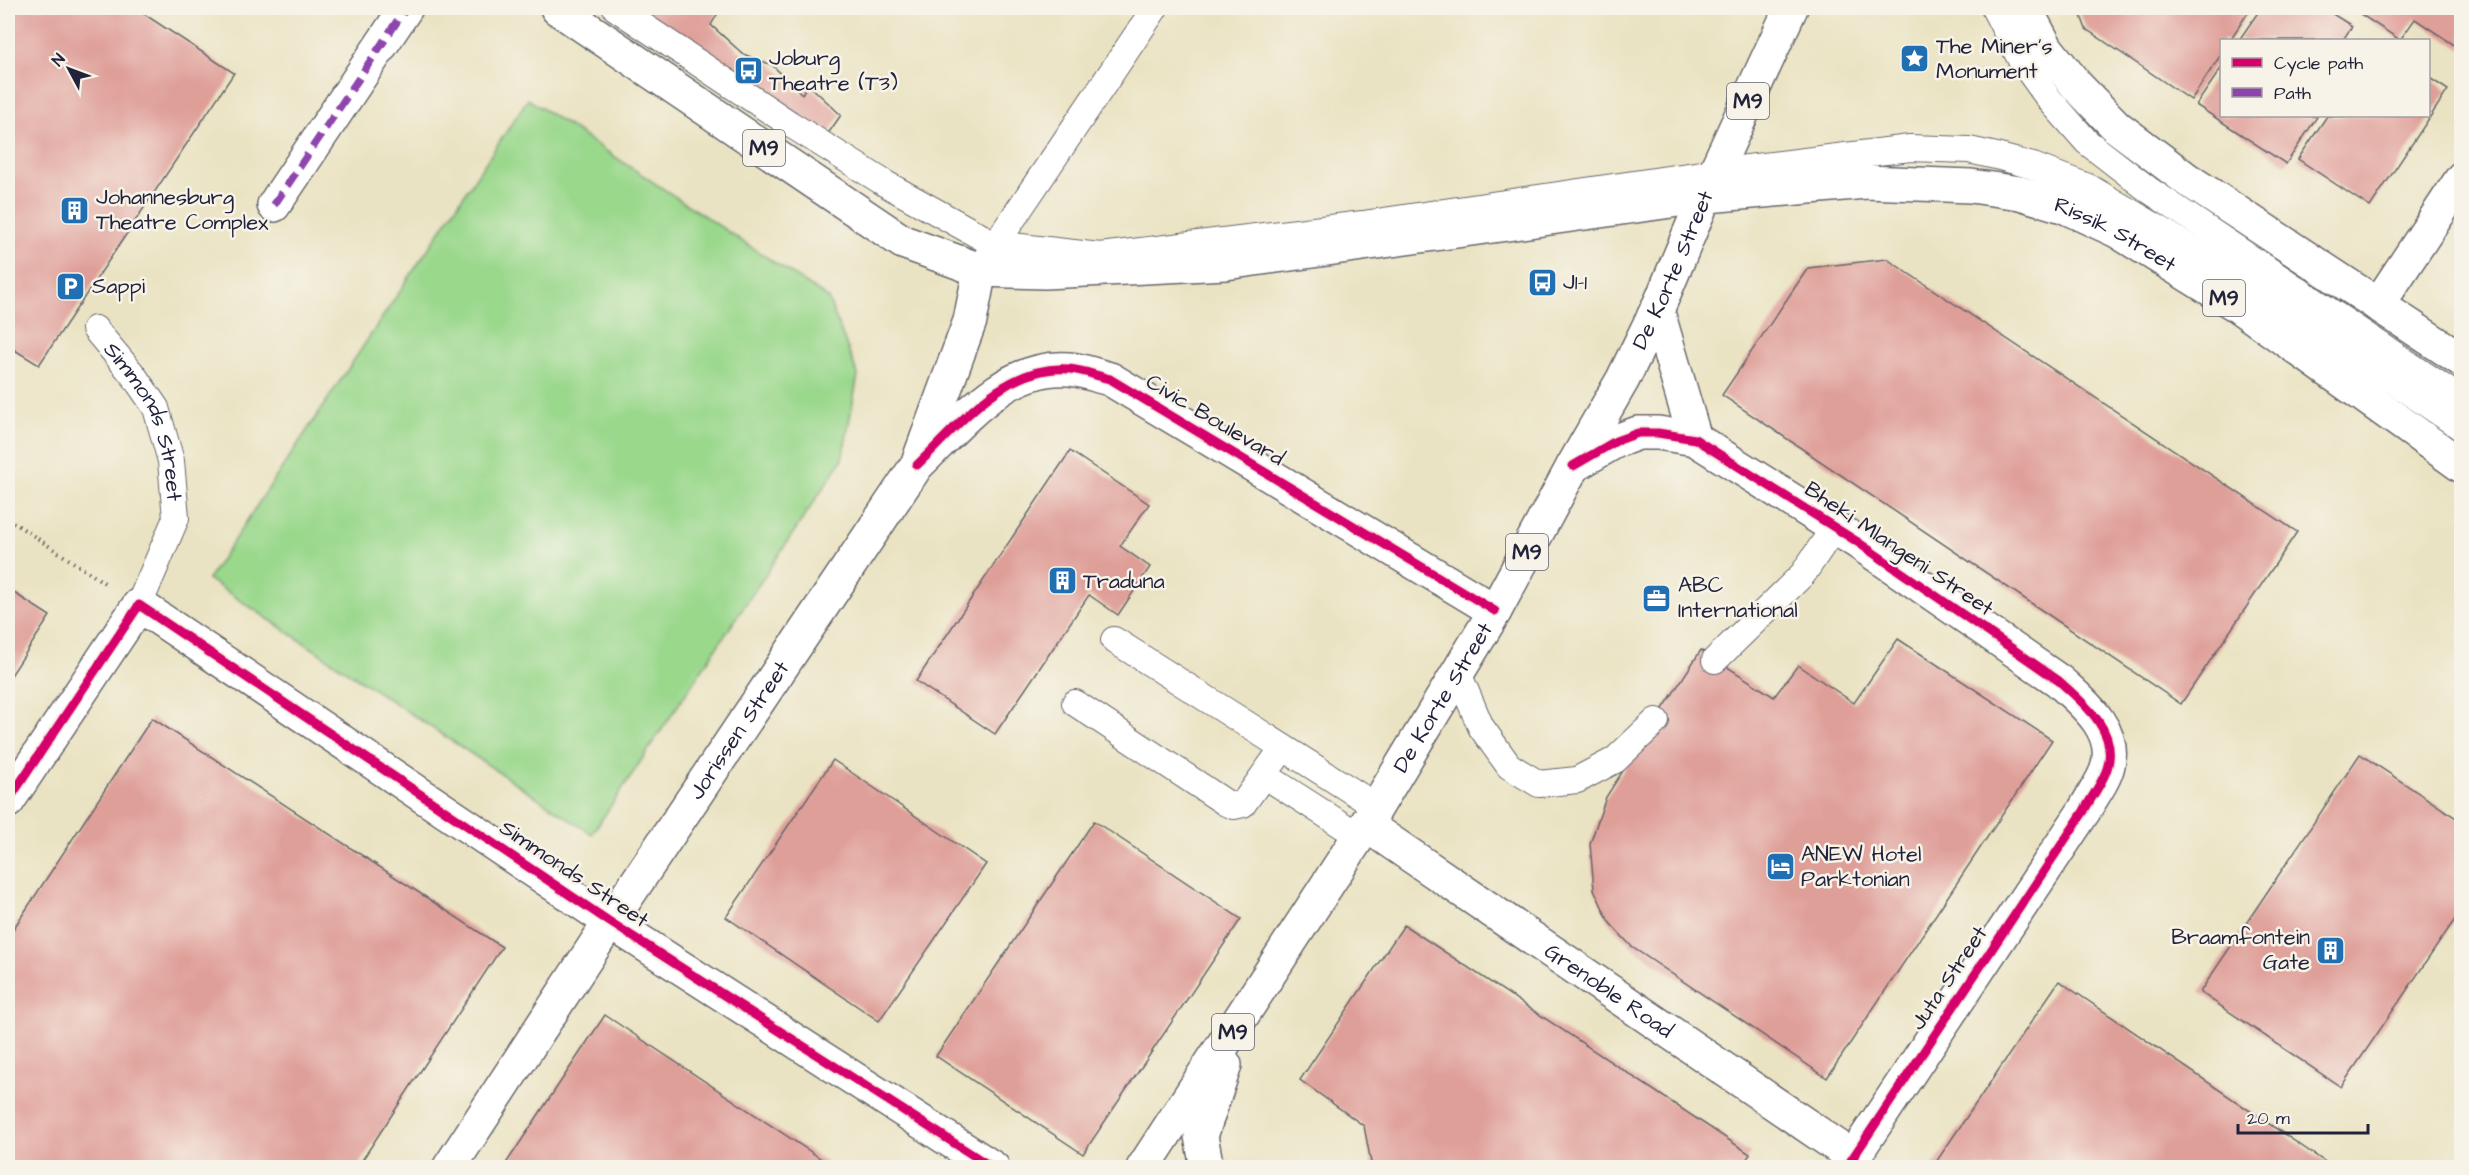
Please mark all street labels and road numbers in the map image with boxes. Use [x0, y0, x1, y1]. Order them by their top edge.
road number: M9 [1727, 83, 1769, 119]
road number: M9 [743, 130, 785, 166]
street label: De Korte Street [1624, 186, 1721, 354]
street label: Rissik Street [2051, 189, 2182, 280]
road number: M9 [2203, 280, 2245, 316]
street label: Simmonds Street [96, 335, 190, 502]
street label: Civic Boulevard [1140, 366, 1290, 474]
street label: Bheki Mlangeni Street [1798, 474, 2000, 625]
road number: M9 [1506, 534, 1548, 570]
street label: De Korte Street [1385, 616, 1500, 778]
street label: Jorissen Street [681, 655, 797, 806]
street label: Simmonds Street [493, 812, 655, 936]
street label: Juta Street [1903, 920, 1995, 1036]
street label: Grenoble Road [1538, 936, 1680, 1046]
road number: M9 [1212, 1014, 1254, 1050]

